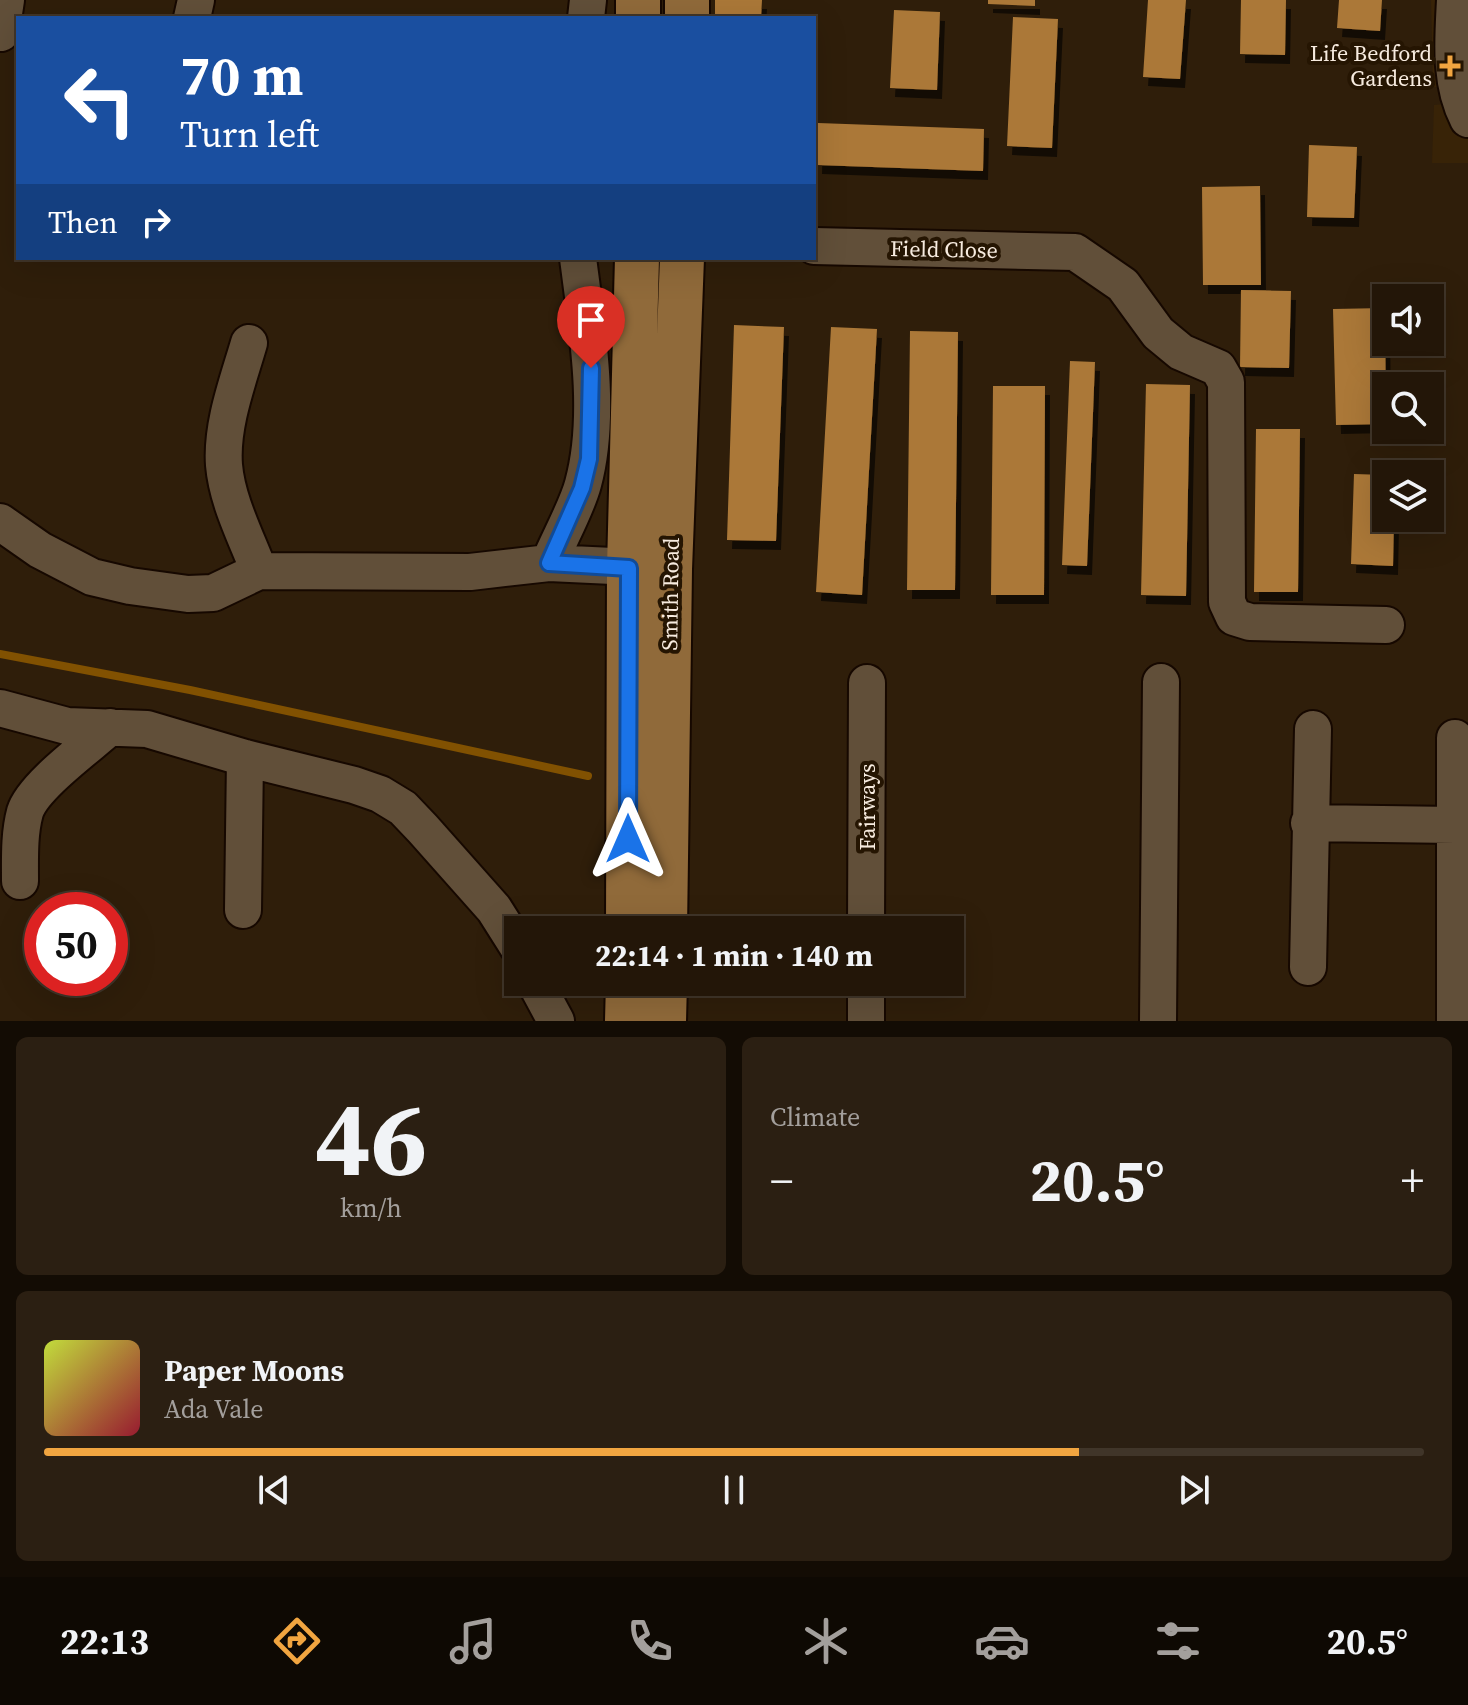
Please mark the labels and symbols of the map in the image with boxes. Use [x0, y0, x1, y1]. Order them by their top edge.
place label: Life Bedford Gardens [1310, 38, 1433, 93]
marker: Life Bedford Gardens [1439, 55, 1461, 77]
street label: Field Close [890, 233, 998, 265]
pin [557, 286, 625, 368]
street label: Smith Road [654, 537, 686, 651]
street label: Fairways [852, 763, 882, 851]
position arrow [586, 797, 670, 881]
speed limit sign: 50 [24, 892, 128, 996]

